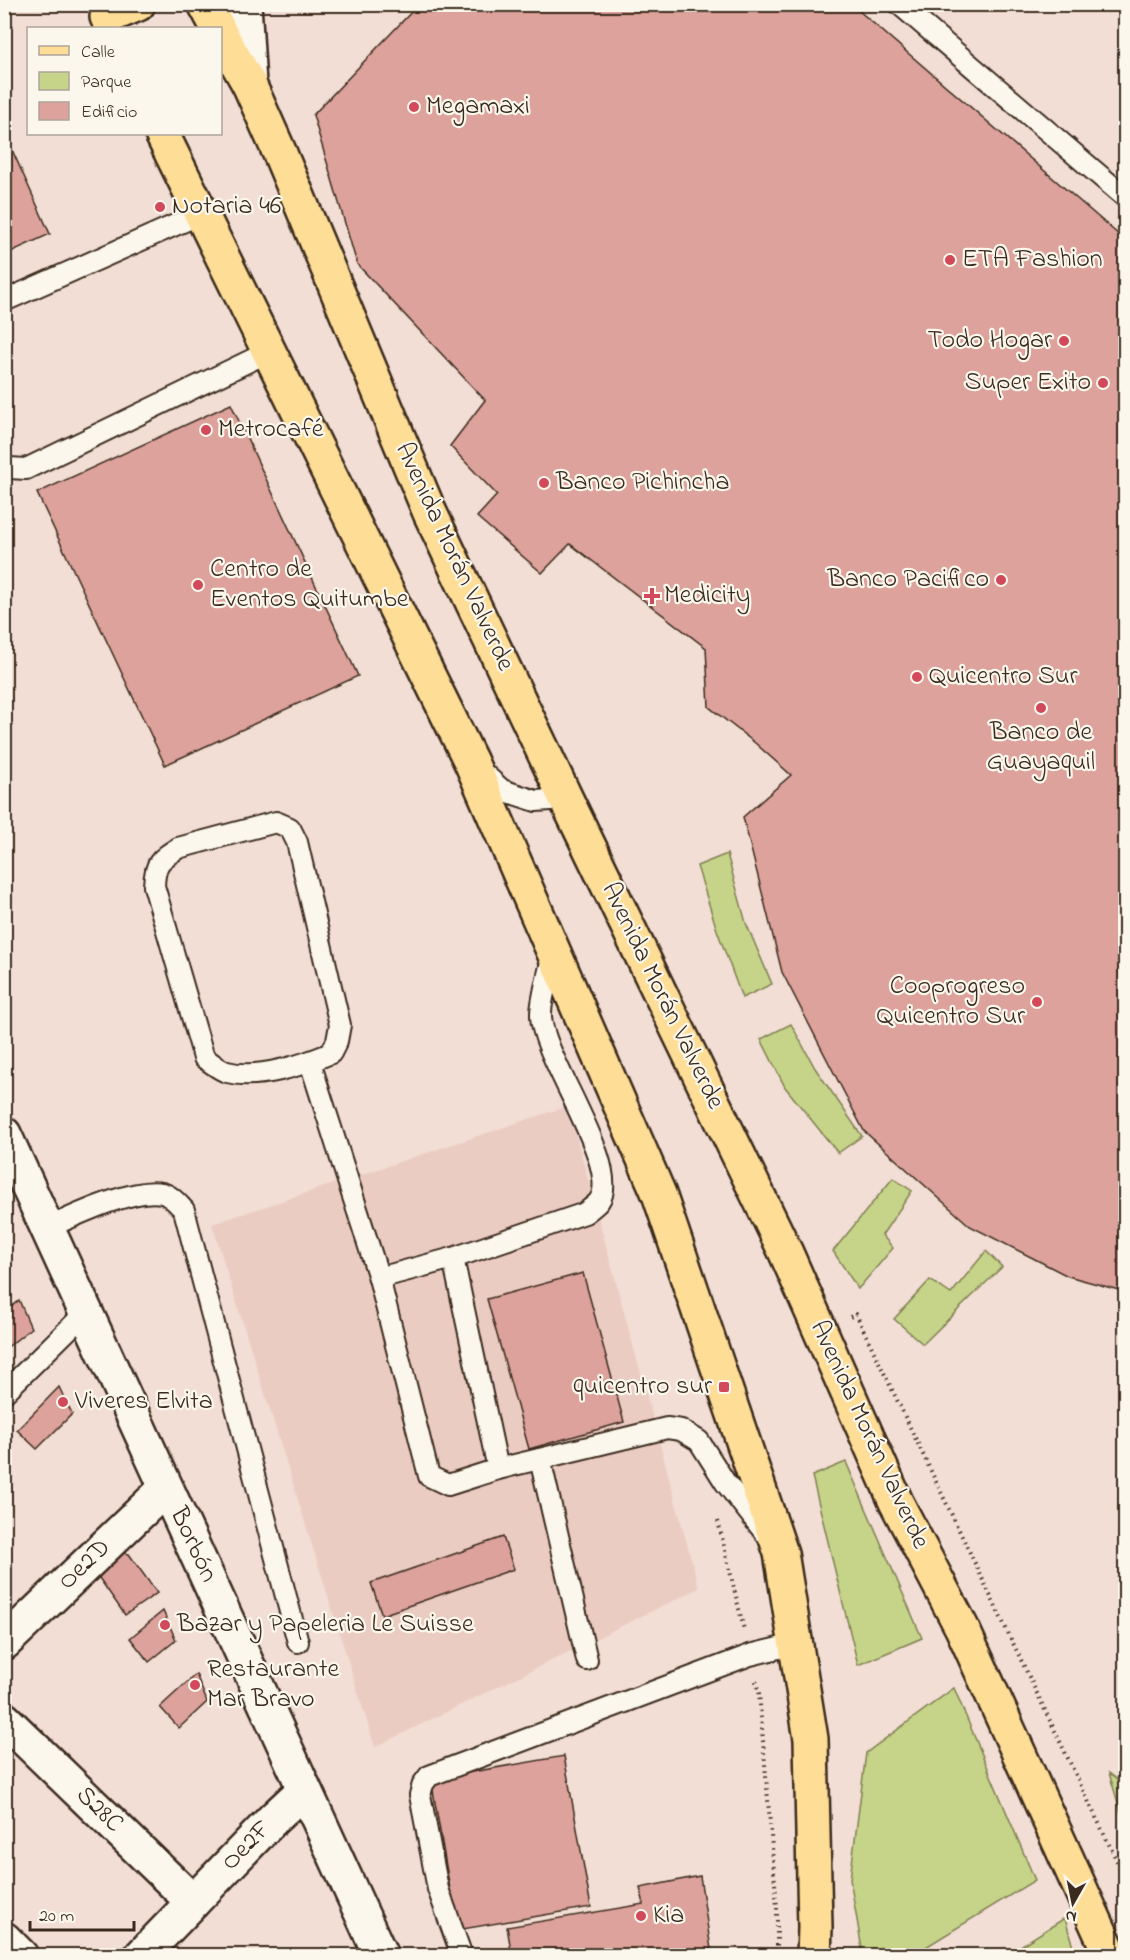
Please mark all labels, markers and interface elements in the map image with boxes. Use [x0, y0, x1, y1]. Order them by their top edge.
legend [27, 27, 222, 135]
text: Calle [81, 40, 116, 66]
text: Parque [81, 70, 132, 96]
place label: Megamaxi [426, 88, 530, 126]
text: Edificio [81, 100, 137, 126]
marker: Megamaxi [407, 100, 421, 114]
place label: Notaria 46 [172, 188, 281, 226]
marker: Notaria 46 [153, 200, 167, 214]
place label: ETA Fashion [962, 241, 1103, 279]
marker: ETA Fashion [943, 253, 957, 267]
place label: Todo Hogar [928, 322, 1053, 360]
marker: Todo Hogar [1057, 334, 1071, 348]
place label: Super Exito [965, 364, 1091, 402]
marker: Super Exito [1096, 376, 1110, 390]
place label: Metrocafé [218, 411, 324, 449]
marker: Metrocafé [199, 423, 213, 437]
street label: Avenida Morán Valverde [384, 436, 524, 678]
place label: Banco Pichincha [555, 464, 729, 502]
marker: Banco Pichincha [537, 476, 551, 490]
place label: Centro de Eventos Quitumbe [210, 551, 409, 619]
place label: Banco Pacifico [827, 561, 989, 599]
marker: Banco Pacifico [994, 573, 1008, 587]
place label: Medicity [664, 577, 750, 615]
marker: Centro de Eventos Quitumbe [191, 578, 205, 592]
marker: Medicity [645, 589, 659, 603]
place label: Quicentro Sur [929, 658, 1079, 696]
marker: Quicentro Sur [910, 670, 924, 684]
marker: Banco de Guayaquil [1034, 701, 1048, 715]
place label: Banco de Guayaquil [987, 714, 1095, 782]
street label: Avenida Morán Valverde [590, 876, 734, 1116]
place label: Cooprogreso Quicentro Sur [876, 968, 1026, 1036]
marker: Cooprogreso Quicentro Sur [1030, 995, 1044, 1009]
street label: Avenida Morán Valverde [799, 1314, 939, 1556]
place label: quicentro sur [573, 1368, 713, 1406]
marker: quicentro sur [717, 1380, 731, 1394]
place label: Viveres Elvita [74, 1383, 213, 1421]
marker: Viveres Elvita [56, 1395, 70, 1409]
street label: Borbón [159, 1500, 227, 1589]
street label: Oe2D [50, 1530, 120, 1600]
place label: Bazar y Papeleria Le Suisse [176, 1606, 474, 1644]
marker: Bazar y Papeleria Le Suisse [158, 1618, 172, 1632]
place label: Restaurante Mar Bravo [207, 1651, 339, 1719]
marker: Restaurante Mar Bravo [188, 1678, 202, 1692]
street label: S28C [67, 1778, 131, 1842]
street label: Oe2F [213, 1812, 281, 1880]
north arrow [1043, 1873, 1103, 1933]
scale bar [30, 1894, 134, 1932]
place label: Kia [653, 1897, 684, 1935]
text: N [1064, 1903, 1078, 1929]
text: 20 m [39, 1904, 74, 1930]
marker: Kia [634, 1909, 648, 1923]

